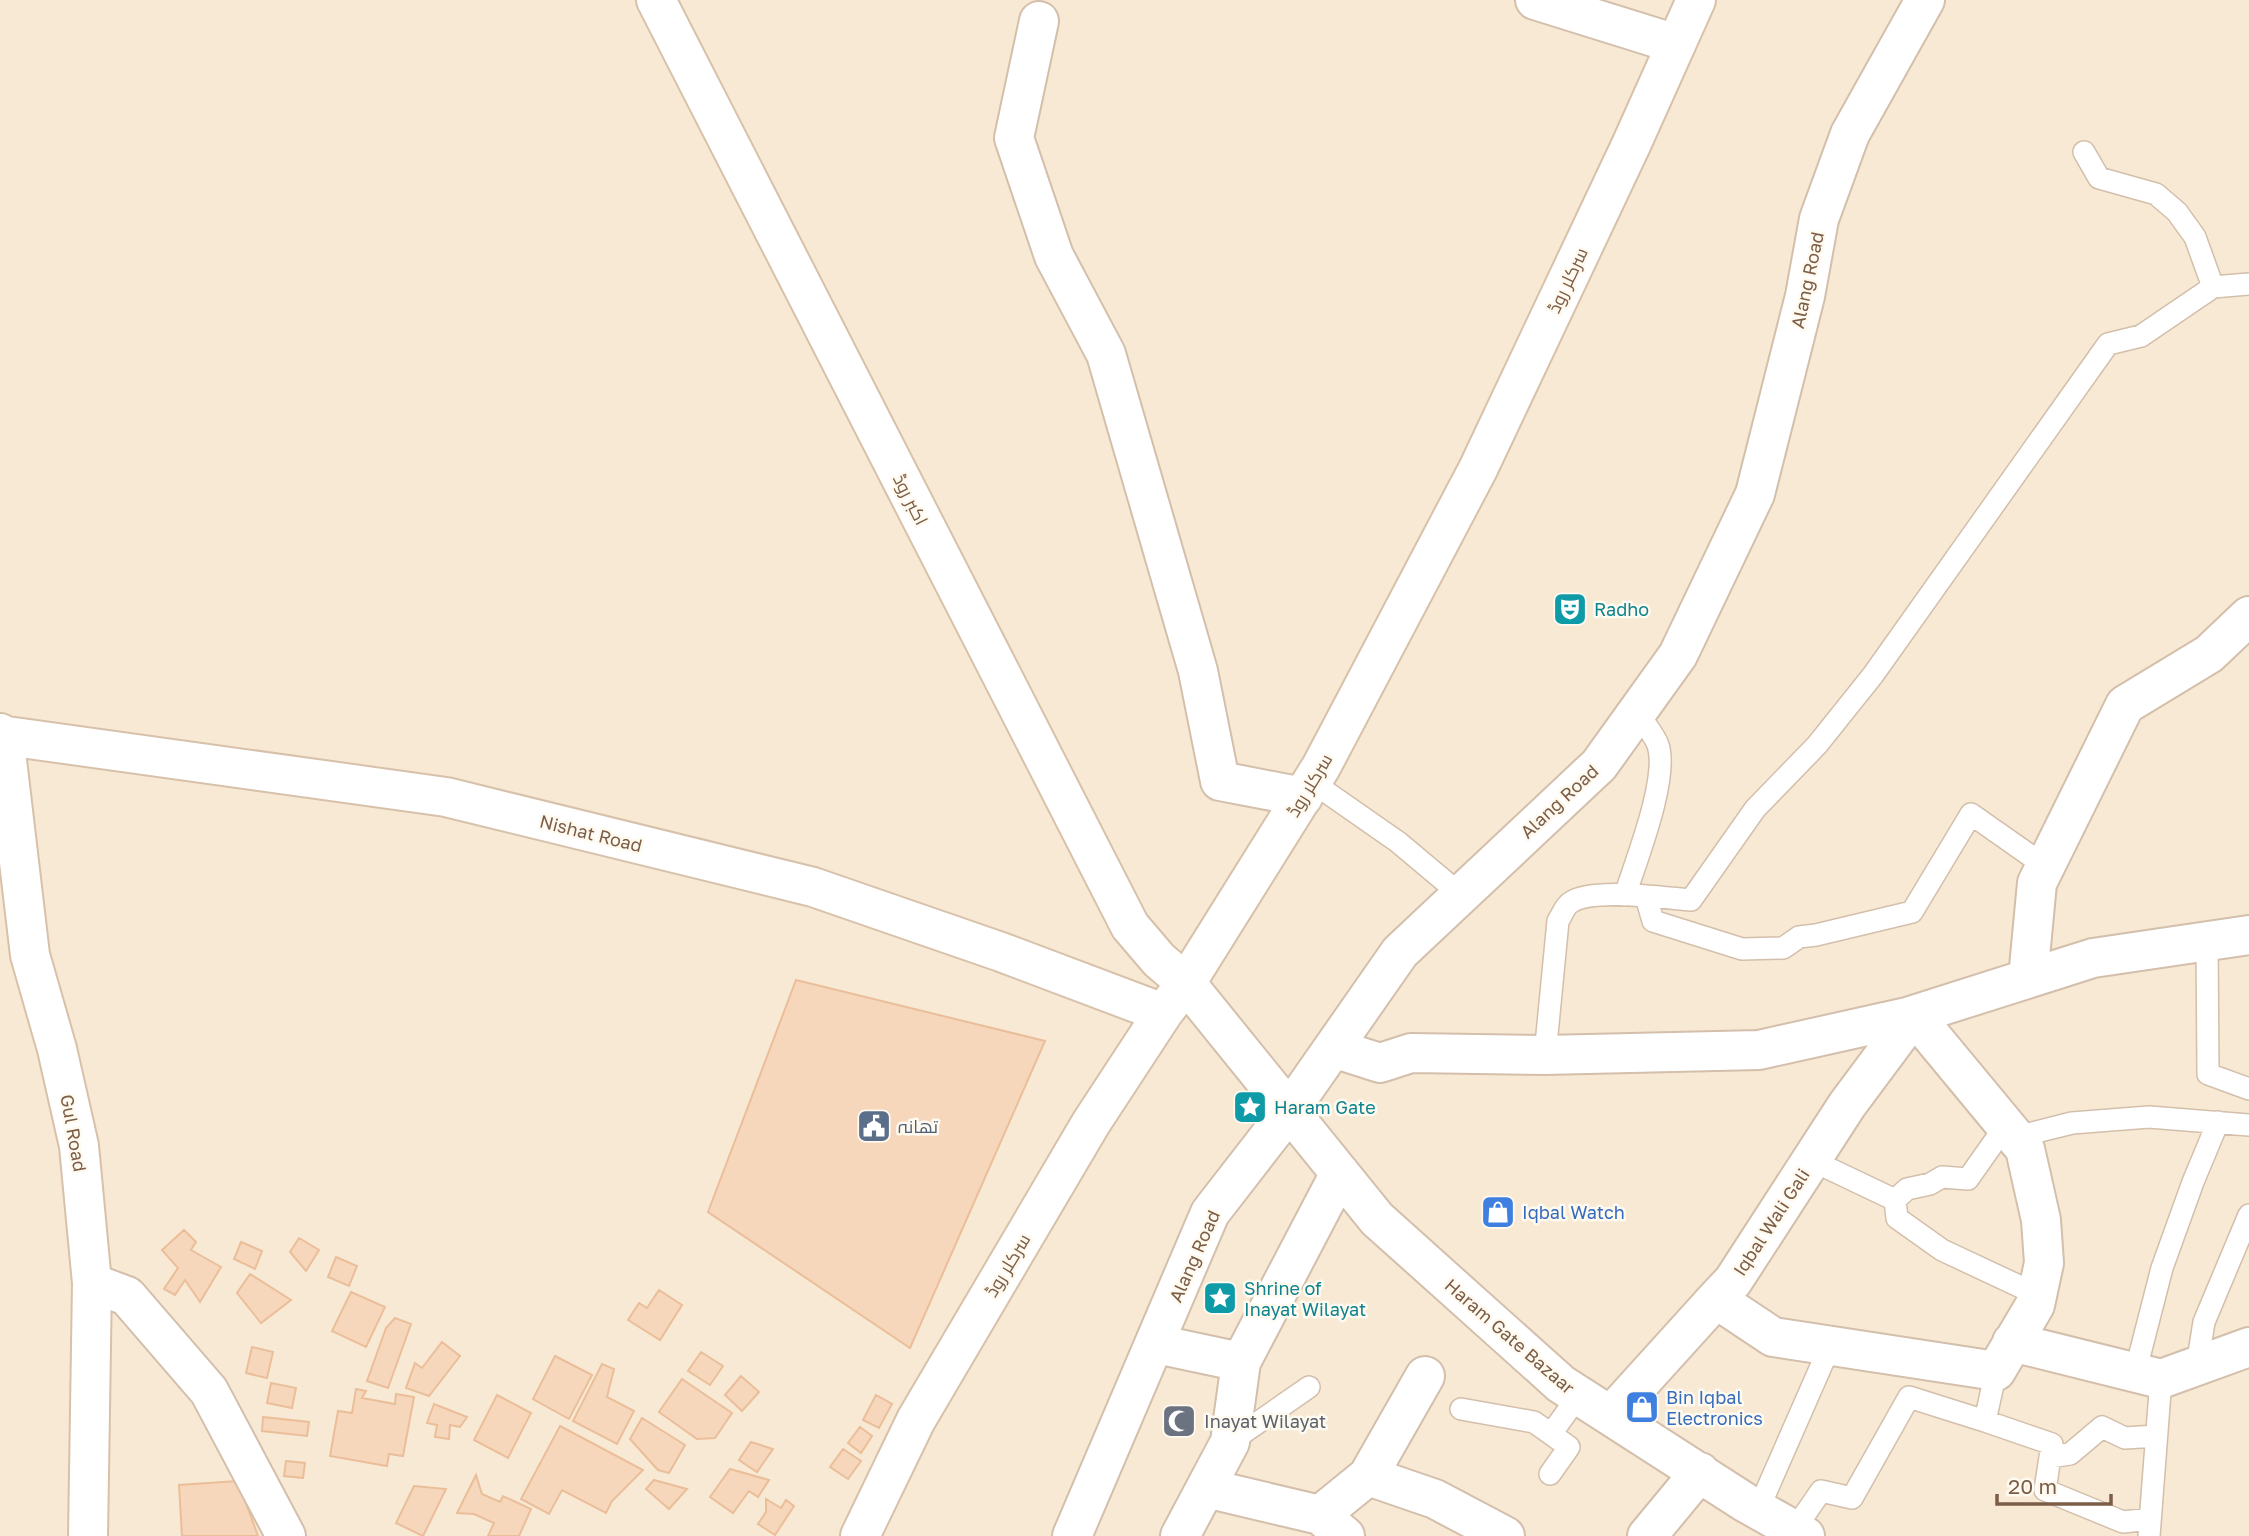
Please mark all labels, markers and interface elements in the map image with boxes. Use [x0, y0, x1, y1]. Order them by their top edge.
street label: Alang Road [1786, 230, 1828, 330]
street label: سرکلر روڈ [1542, 244, 1593, 317]
street label: اکبر روڈ [888, 470, 933, 529]
theatre icon: Radho [1551, 590, 1589, 628]
place label: Radho [1594, 598, 1649, 620]
street label: سرکلر روڈ [1282, 749, 1337, 821]
street label: Alang Road [1516, 759, 1602, 843]
street label: Nishat Road [537, 810, 645, 856]
place icon: Haram Gate [1231, 1088, 1269, 1126]
street label: Gul Road [56, 1093, 92, 1173]
place label: Haram Gate [1274, 1096, 1376, 1118]
public building icon: تھانہ [855, 1107, 893, 1145]
place label: تھانہ [898, 1115, 938, 1137]
street label: Iqbal Wali Gali [1728, 1164, 1814, 1280]
shop icon: Iqbal Watch [1479, 1193, 1517, 1231]
place label: Iqbal Watch [1522, 1201, 1625, 1223]
street label: Alang Road [1164, 1207, 1224, 1305]
street label: سرکلر روڈ [980, 1229, 1035, 1301]
street label: Haram Gate Bazaar [1441, 1274, 1579, 1398]
place label: Shrine of Inayat Wilayat [1244, 1277, 1366, 1320]
place icon: Shrine of Inayat Wilayat [1201, 1279, 1239, 1317]
place label: Bin Iqbal Electronics [1666, 1386, 1763, 1429]
shop icon: Bin Iqbal Electronics [1623, 1388, 1661, 1426]
mosque icon: Inayat Wilayat [1160, 1402, 1198, 1440]
place label: Inayat Wilayat [1204, 1410, 1326, 1432]
scale bar [1997, 1462, 2111, 1506]
text: 20 m [2008, 1473, 2057, 1499]

